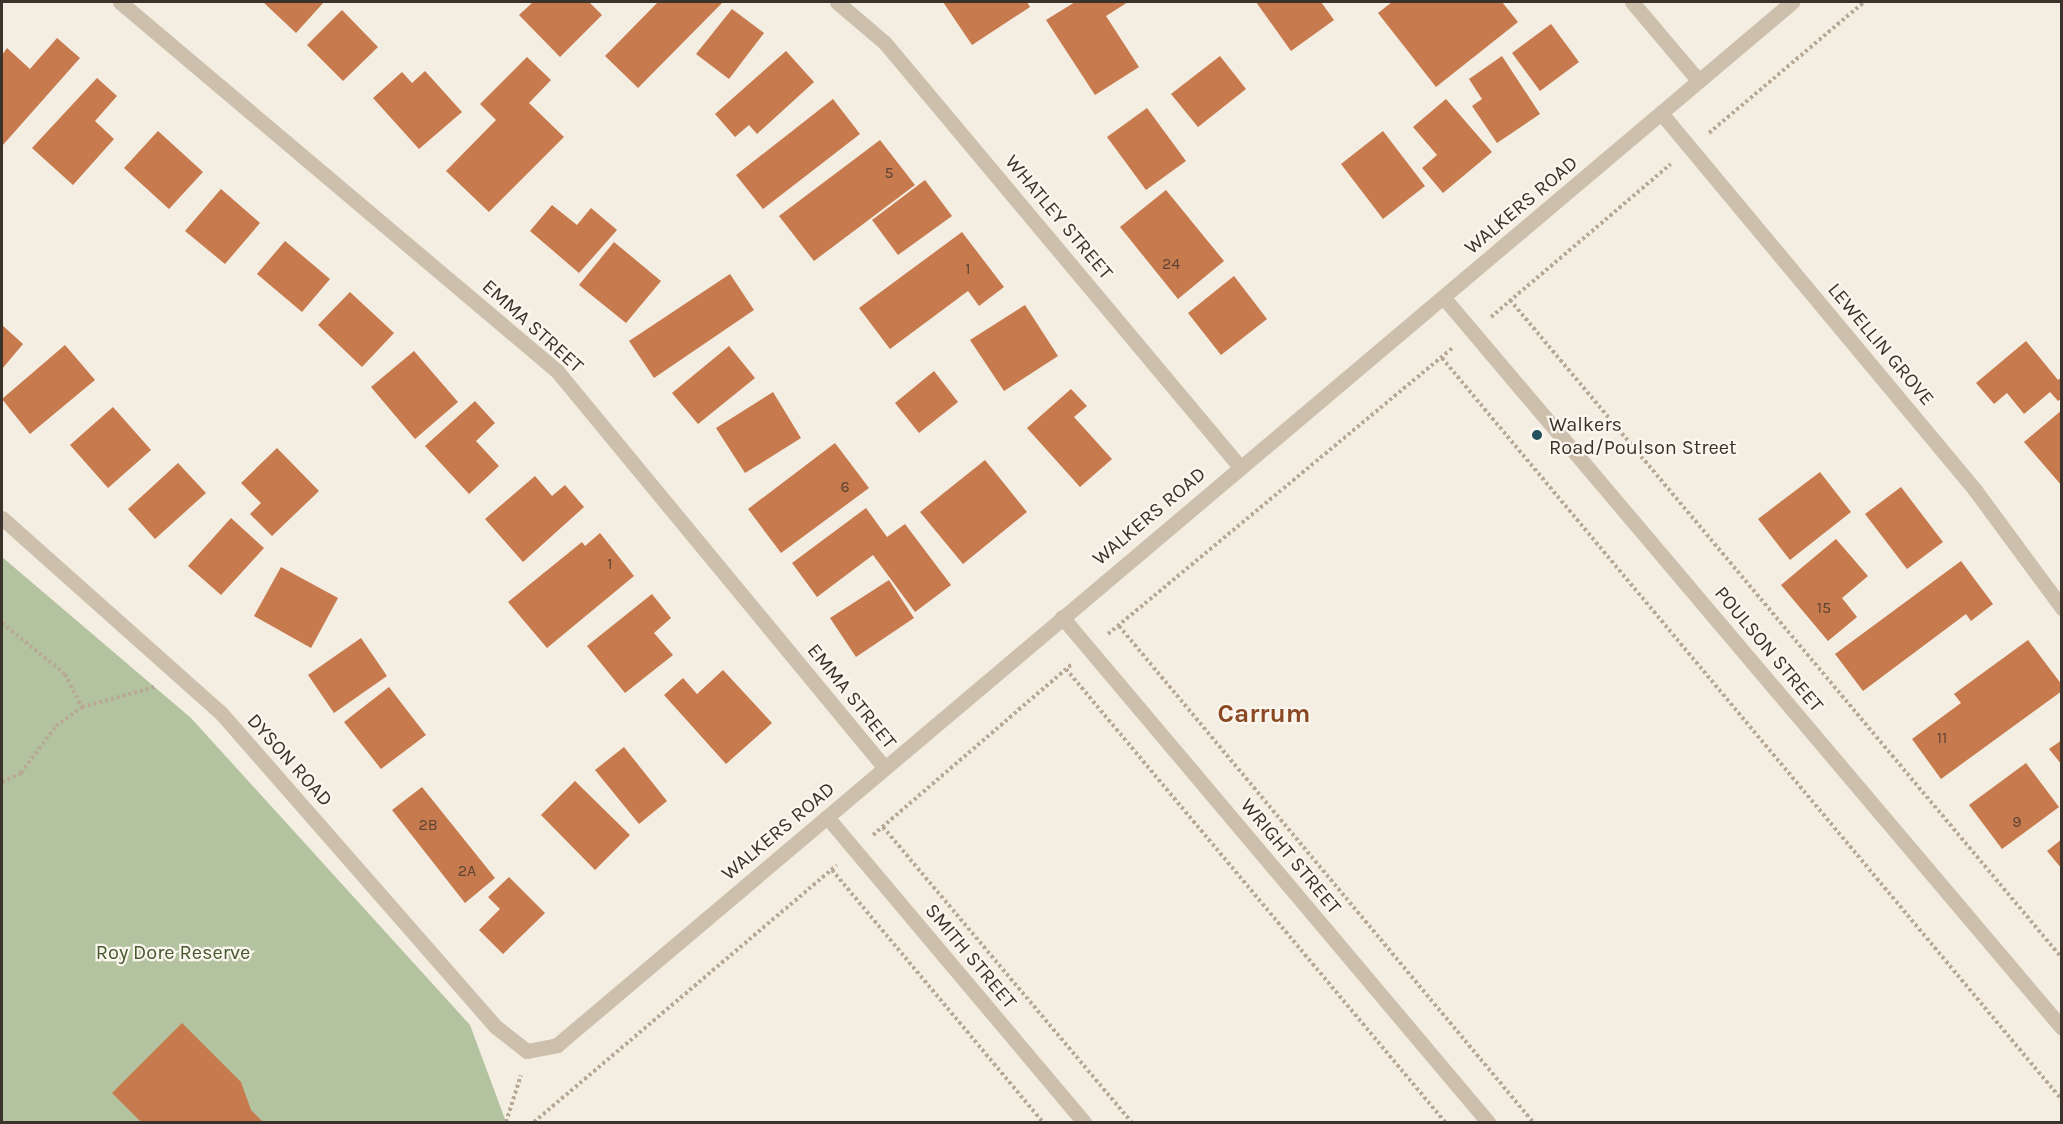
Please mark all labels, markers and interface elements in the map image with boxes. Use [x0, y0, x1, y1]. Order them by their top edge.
street label: WHATLEY STREET [1000, 150, 1118, 284]
street label: WALKERS ROAD [1460, 151, 1582, 259]
house number: 5 [884, 163, 894, 183]
house number: 24 [1162, 254, 1180, 274]
house number: 1 [965, 259, 971, 279]
street label: EMMA STREET [477, 274, 589, 378]
street label: LEWELLIN GROVE [1823, 278, 1939, 410]
place label: Walkers Road/Poulson Street [1549, 412, 1737, 459]
marker: Walkers Road/Poulson Street [1530, 428, 1544, 442]
street label: WALKERS ROAD [1088, 462, 1210, 570]
house number: 6 [840, 477, 850, 497]
house number: 1 [607, 554, 613, 574]
street label: POULSON STREET [1709, 581, 1829, 717]
house number: 15 [1817, 598, 1831, 618]
street label: EMMA STREET [802, 639, 902, 753]
district label: Carrum [1217, 698, 1311, 730]
street label: DYSON ROAD [242, 709, 338, 811]
house number: 11 [1937, 728, 1947, 748]
street label: WALKERS ROAD [717, 777, 839, 885]
street label: WRIGHT STREET [1236, 793, 1346, 919]
house number: 9 [2012, 812, 2022, 832]
house number: 2B [418, 815, 438, 835]
house number: 2A [458, 861, 476, 881]
street label: SMITH STREET [920, 899, 1022, 1013]
park label: Roy Dore Reserve [96, 940, 250, 964]

